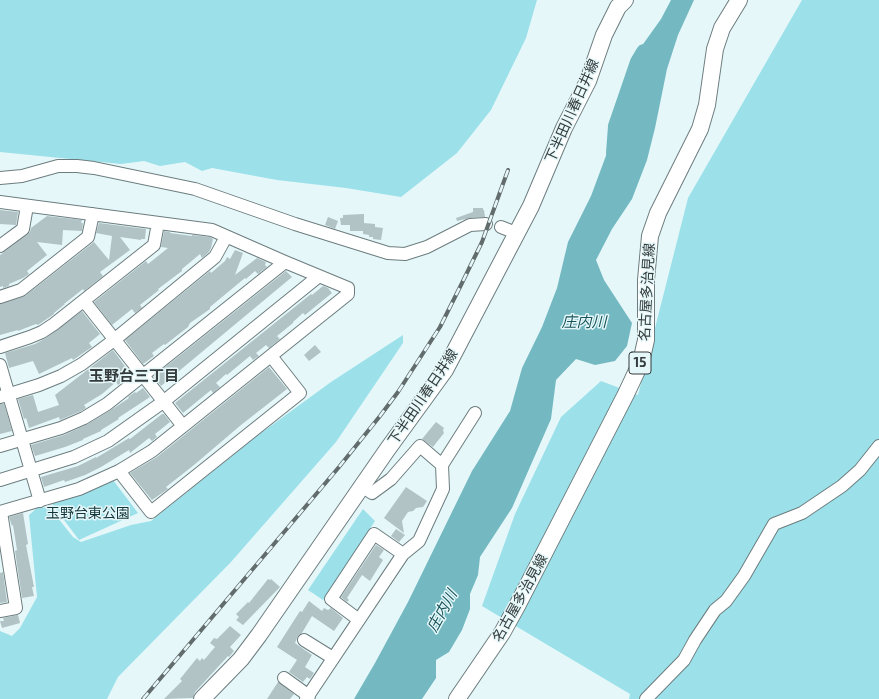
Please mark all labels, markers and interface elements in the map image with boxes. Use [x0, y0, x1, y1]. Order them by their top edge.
street label: 下半田川春日井線 [542, 56, 602, 166]
street label: 名古屋多治見線 [636, 243, 658, 341]
water label: 庄内川 [562, 313, 606, 331]
street label: 下半田川春日井線 [385, 346, 461, 448]
road number: 15 [629, 352, 651, 374]
district label: 玉野台三丁目 [89, 367, 179, 385]
park label: 玉野台東公園 [46, 505, 130, 521]
street label: 名古屋多治見線 [489, 551, 551, 645]
water label: 庄内川 [423, 587, 461, 635]

